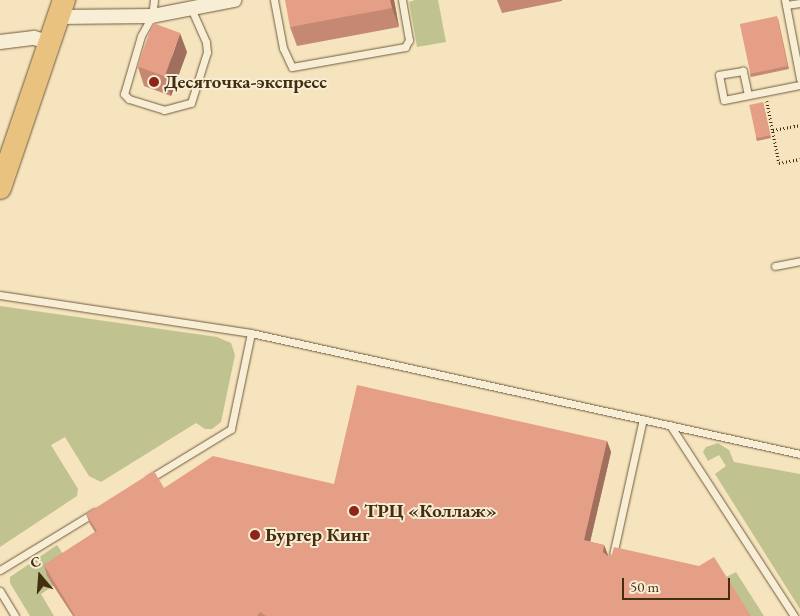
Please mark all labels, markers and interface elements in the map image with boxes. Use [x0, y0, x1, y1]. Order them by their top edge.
place label: Десяточка-экспресс [164, 71, 327, 93]
marker: Десяточка-экспресс [148, 76, 160, 88]
place label: ТРЦ «Коллаж» [364, 500, 497, 522]
marker: ТРЦ «Коллаж» [348, 505, 360, 517]
place label: Бургер Кинг [265, 524, 369, 546]
marker: Бургер Кинг [249, 529, 261, 541]
north arrow [15, 551, 65, 601]
text: С [28, 552, 43, 572]
scale bar [625, 568, 732, 600]
text: 50 m [630, 577, 659, 596]

